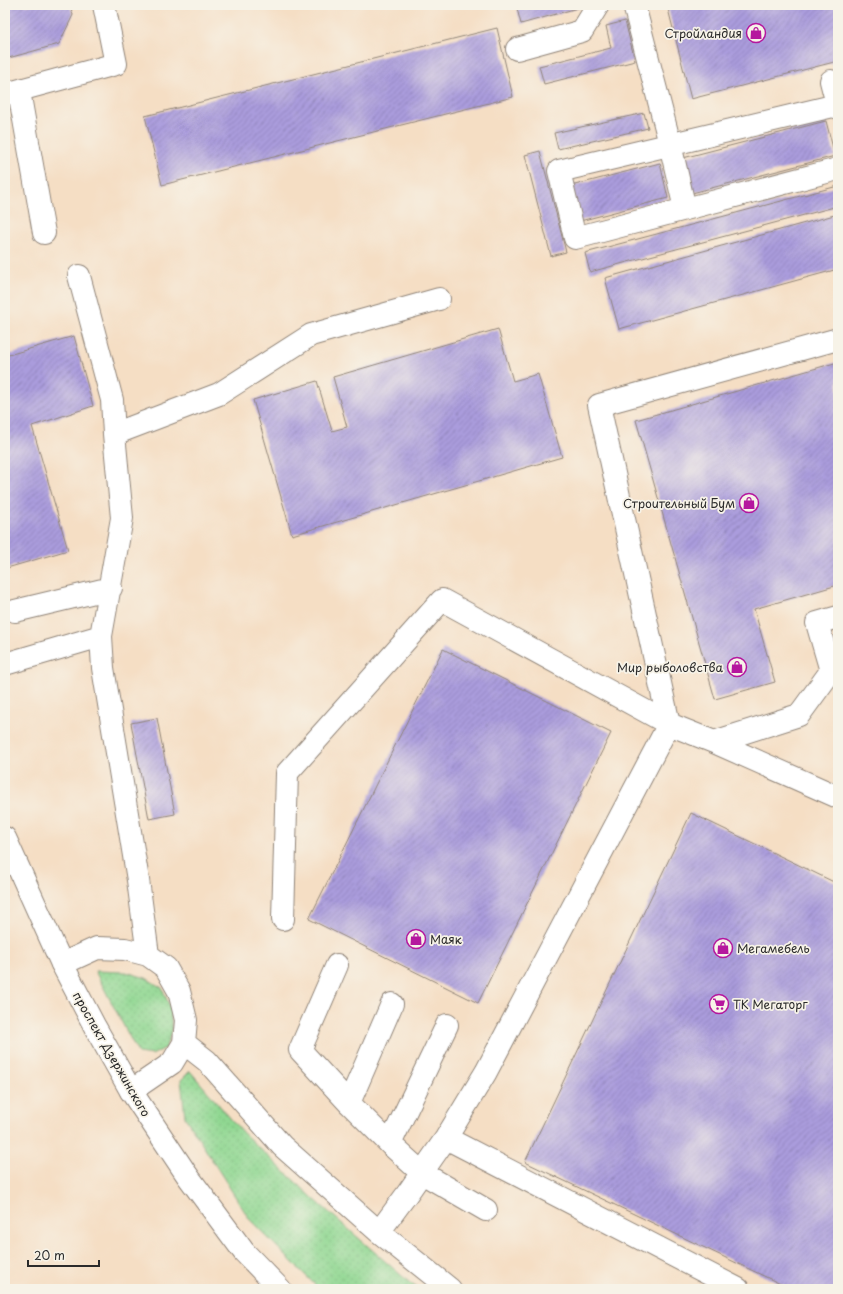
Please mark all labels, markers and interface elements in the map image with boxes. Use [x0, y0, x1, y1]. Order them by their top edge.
shop icon: Стройландия [745, 22, 767, 44]
place label: Стройландия [665, 24, 742, 42]
shop icon: Строительный Бум [738, 492, 760, 514]
place label: Строительный Бум [623, 494, 735, 512]
shop icon: Мир рыболовства [726, 656, 748, 678]
place label: Мир рыболовства [617, 658, 723, 676]
shop icon: Маяк [405, 928, 427, 950]
place label: Маяк [430, 930, 462, 948]
shop icon: Мегамебель [712, 937, 734, 959]
place label: Мегамебель [737, 939, 810, 957]
street label: проспект Дзержинского [69, 988, 155, 1120]
supermarket icon: ТК Мегаторг [708, 993, 730, 1015]
place label: ТК Мегаторг [733, 995, 808, 1013]
scale bar [28, 1242, 99, 1268]
text: 20 m [34, 1246, 65, 1264]

